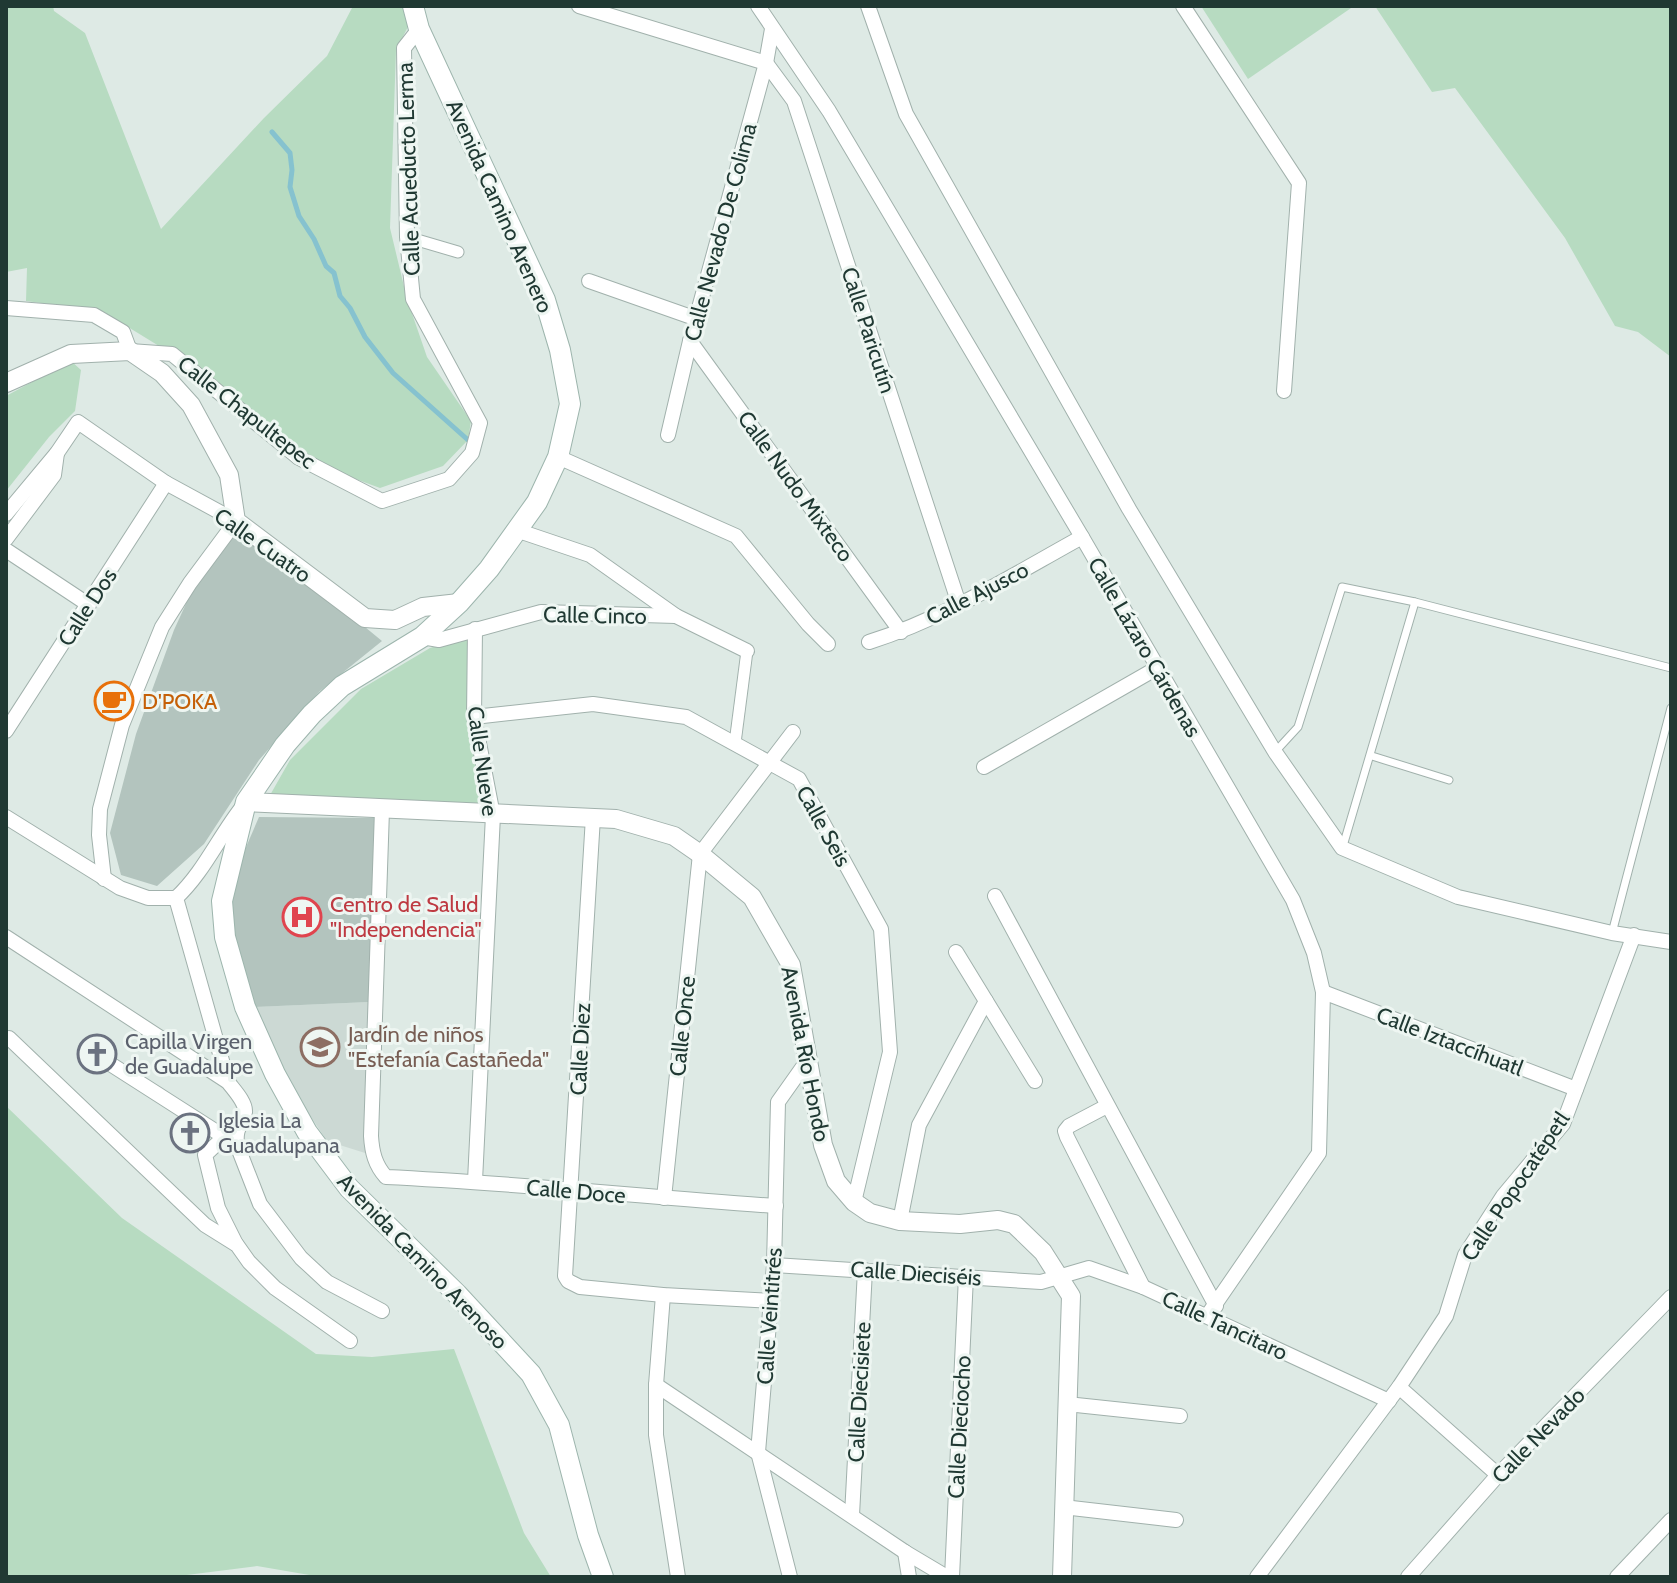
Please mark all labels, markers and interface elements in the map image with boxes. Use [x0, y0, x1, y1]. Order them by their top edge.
street label: Calle Acueducto Lerma [391, 61, 426, 276]
street label: Avenida Camino Arenero [440, 95, 559, 317]
street label: Calle Nevado De Colima [678, 120, 763, 344]
street label: Calle Paricutín [835, 264, 902, 397]
street label: Calle Chapultepec [172, 350, 321, 475]
street label: Calle Nudo Mixteco [732, 406, 859, 567]
street label: Calle Cuatro [209, 502, 316, 589]
street label: Calle Lázaro Cárdenas [1082, 553, 1207, 742]
street label: Calle Ajusco [921, 556, 1033, 631]
street label: Calle Dos [52, 563, 123, 651]
street label: Calle Cinco [543, 601, 647, 630]
cafe icon: D'POKA [93, 680, 135, 722]
place label: D'POKA [142, 688, 218, 715]
street label: Calle Nueve [461, 705, 504, 818]
street label: Calle Seis [790, 781, 857, 871]
place label: Centro de Salud "Independencia" [330, 891, 482, 943]
hospital icon: Centro de Salud "Independencia" [281, 896, 323, 938]
street label: Avenida Río Hondo [775, 964, 836, 1144]
street label: Calle Once [664, 975, 701, 1078]
street label: Calle Iztaccíhuatl [1373, 1001, 1528, 1082]
street label: Calle Diez [565, 1002, 596, 1096]
place label: Jardín de niños "Estefanía Castañeda" [347, 1021, 549, 1073]
school or university icon: Jardín de niños "Estefanía Castañeda" [299, 1026, 341, 1068]
place label: Capilla Virgen de Guadalupe [125, 1028, 253, 1080]
church icon: Capilla Virgen de Guadalupe [76, 1033, 118, 1075]
street label: Calle Popocatépetl [1455, 1106, 1576, 1266]
place label: Iglesia La Guadalupana [218, 1107, 340, 1159]
church icon: Iglesia La Guadalupana [169, 1112, 211, 1154]
street label: Avenida Camino Arenoso [332, 1168, 514, 1355]
street label: Calle Doce [525, 1174, 627, 1209]
street label: Calle Veintitrés [751, 1247, 788, 1385]
street label: Calle Dieciséis [850, 1255, 982, 1292]
street label: Calle Tancitaro [1158, 1285, 1292, 1366]
street label: Calle Diecisiete [842, 1321, 877, 1463]
street label: Calle Dieciocho [942, 1355, 977, 1499]
street label: Calle Nevado [1486, 1382, 1591, 1489]

